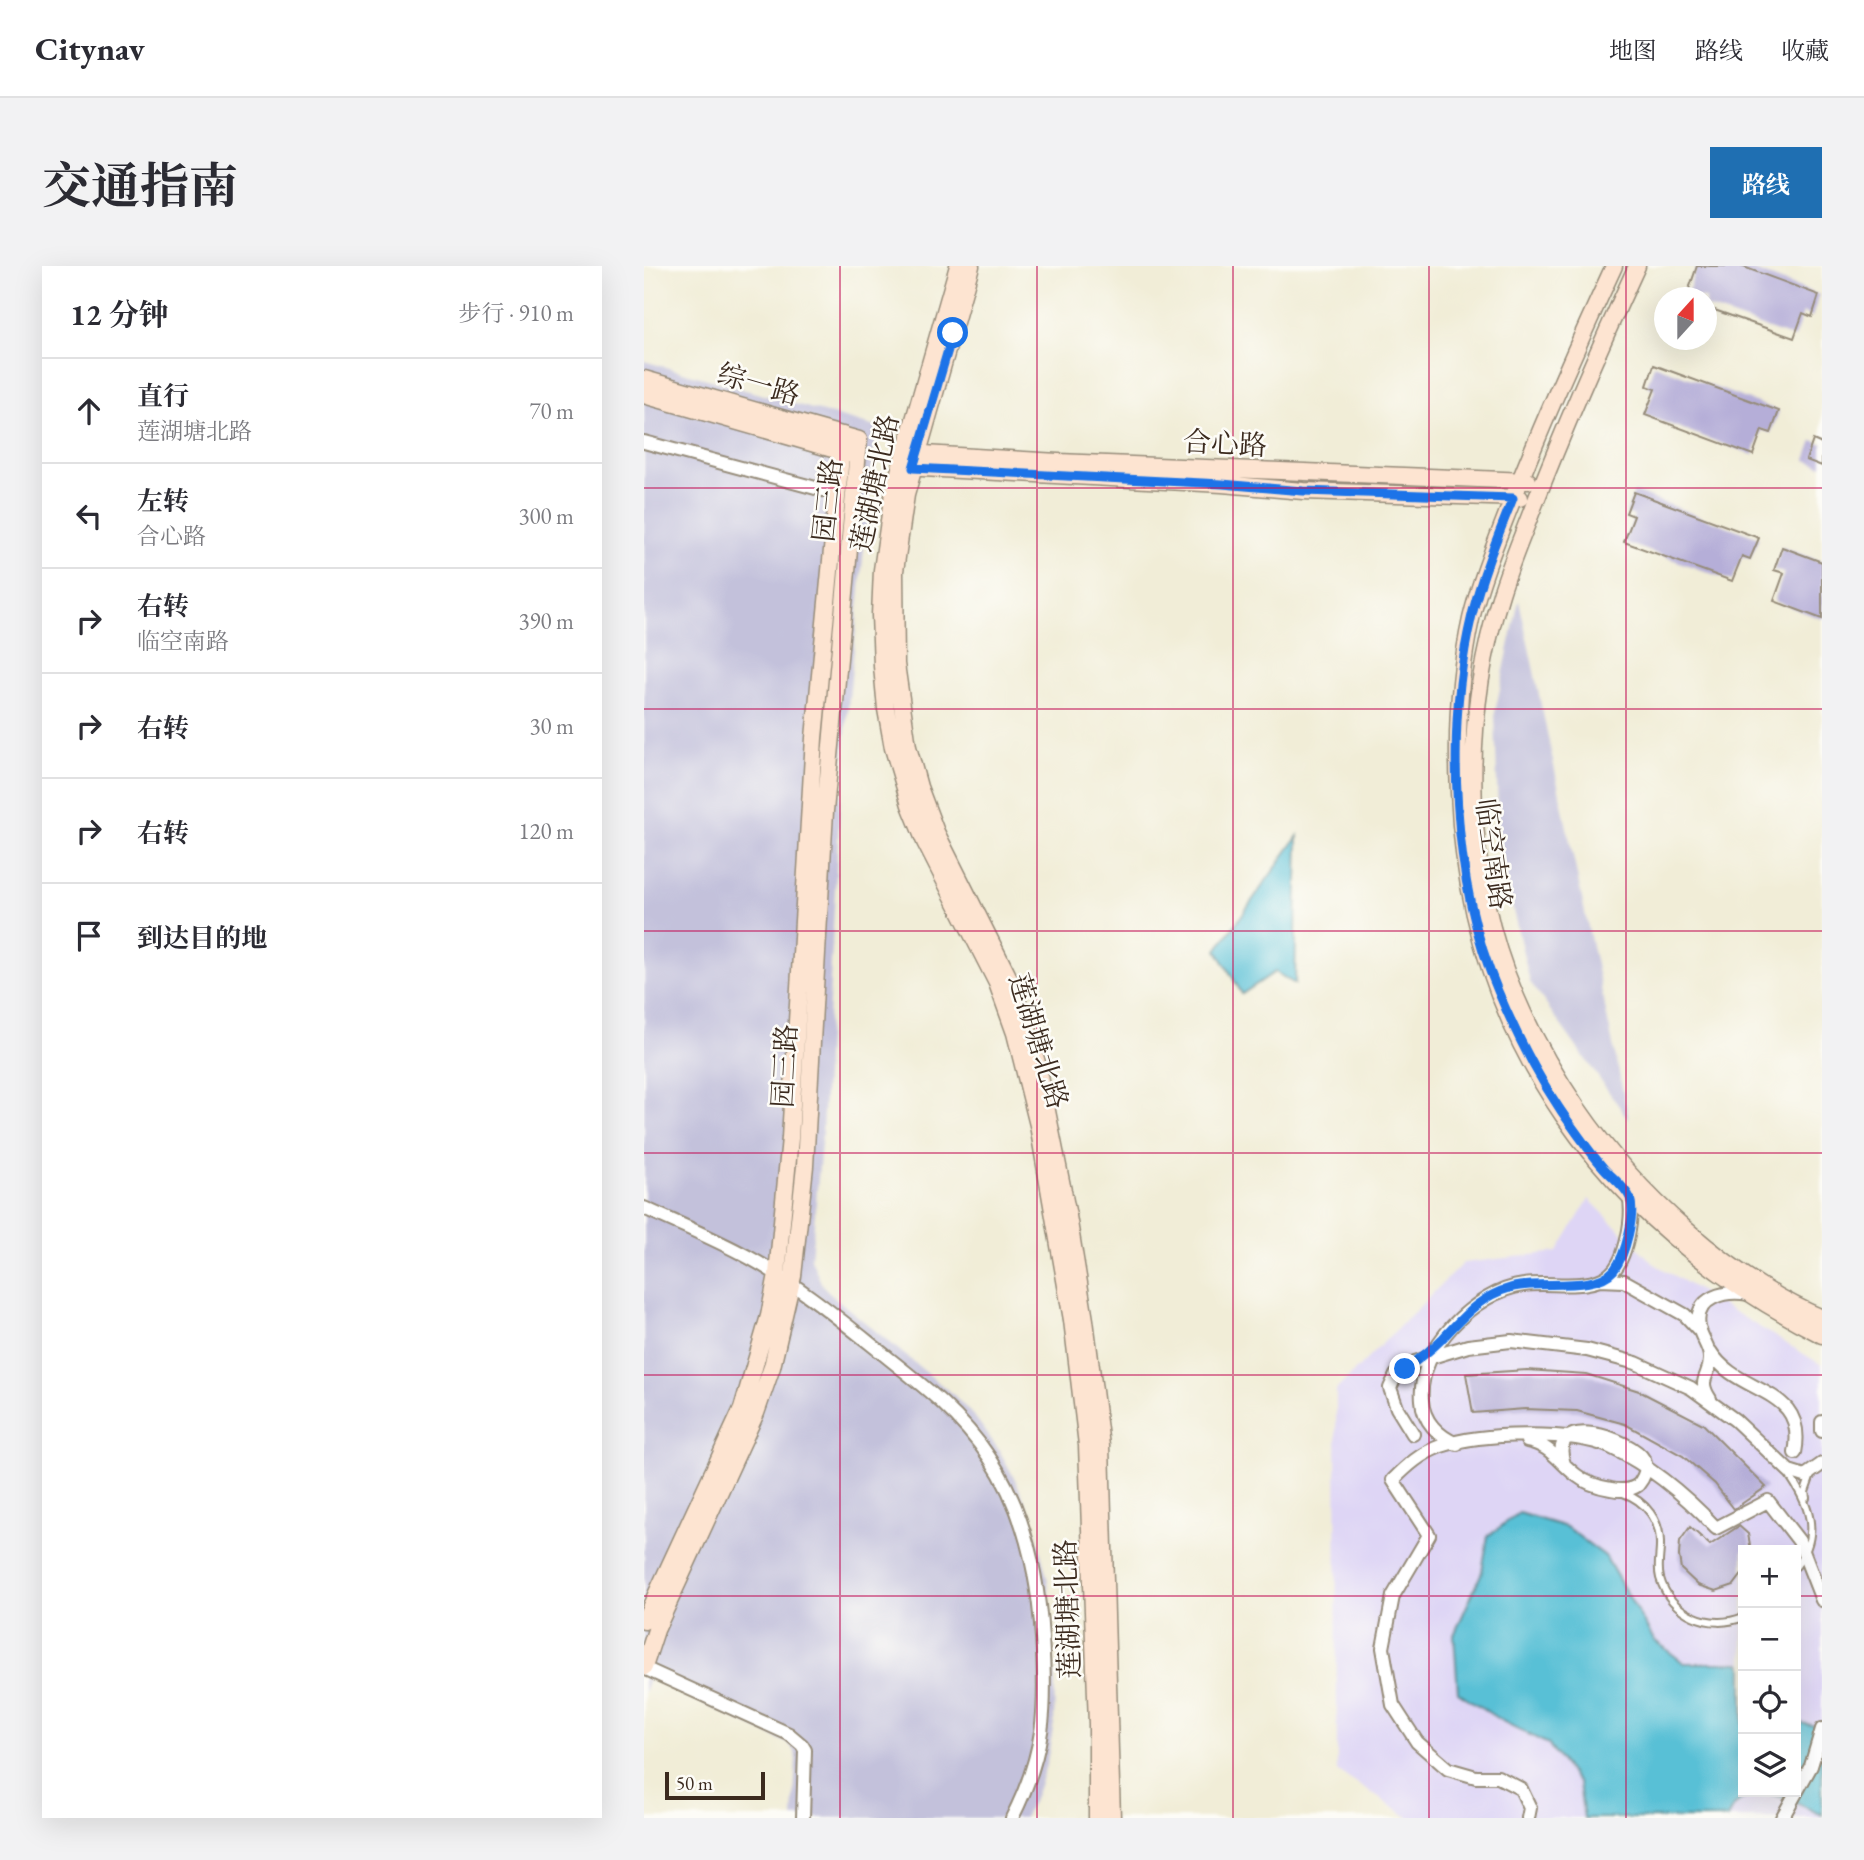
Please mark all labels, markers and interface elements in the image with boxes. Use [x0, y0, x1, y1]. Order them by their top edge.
text: Citynav [35, 27, 145, 70]
text: 地图 [1609, 35, 1657, 66]
text: 路线 [1695, 35, 1743, 66]
text: 收藏 [1781, 35, 1829, 66]
button: 路线 [1710, 147, 1822, 218]
text: 交通指南 [42, 154, 238, 218]
north arrow [1654, 287, 1717, 350]
text: 12 分钟 [70, 295, 169, 334]
text: 步行 · 910 m [459, 298, 574, 328]
route start [937, 317, 968, 348]
street label: 综一路 [714, 355, 804, 413]
text: 直行 [137, 379, 189, 413]
icon: ahead [70, 392, 108, 430]
text: 70 m [529, 396, 574, 426]
street label: 莲湖塘北路 [842, 411, 906, 555]
text: 莲湖塘北路 [137, 416, 252, 446]
street label: 合心路 [1182, 423, 1268, 463]
street label: 园三路 [805, 456, 849, 544]
text: 左转 [137, 484, 189, 518]
icon: left [70, 497, 108, 535]
text: 300 m [518, 501, 574, 531]
text: 合心路 [137, 521, 206, 551]
text: 右转 [137, 589, 189, 623]
icon: right [70, 602, 108, 640]
text: 390 m [518, 606, 574, 636]
text: 临空南路 [137, 626, 229, 656]
icon: right [70, 707, 108, 745]
text: 右转 [137, 711, 189, 745]
text: 30 m [529, 711, 574, 741]
street label: 临空南路 [1468, 796, 1520, 912]
icon: right [70, 812, 108, 850]
text: 右转 [137, 816, 189, 850]
text: 120 m [518, 816, 574, 846]
icon: arrive [70, 917, 108, 955]
text: 到达目的地 [137, 921, 267, 955]
street label: 莲湖塘北路 [1001, 969, 1077, 1113]
street label: 园三路 [764, 1023, 804, 1109]
route end [1389, 1353, 1420, 1384]
street label: 莲湖塘北路 [1047, 1538, 1087, 1680]
map controls [1738, 1545, 1801, 1797]
button: + [1738, 1545, 1801, 1608]
button: − [1738, 1608, 1801, 1671]
button: locate [1738, 1671, 1801, 1734]
button: layers [1738, 1734, 1801, 1797]
scale bar [665, 1769, 765, 1801]
text: 50 m [676, 1771, 713, 1796]

